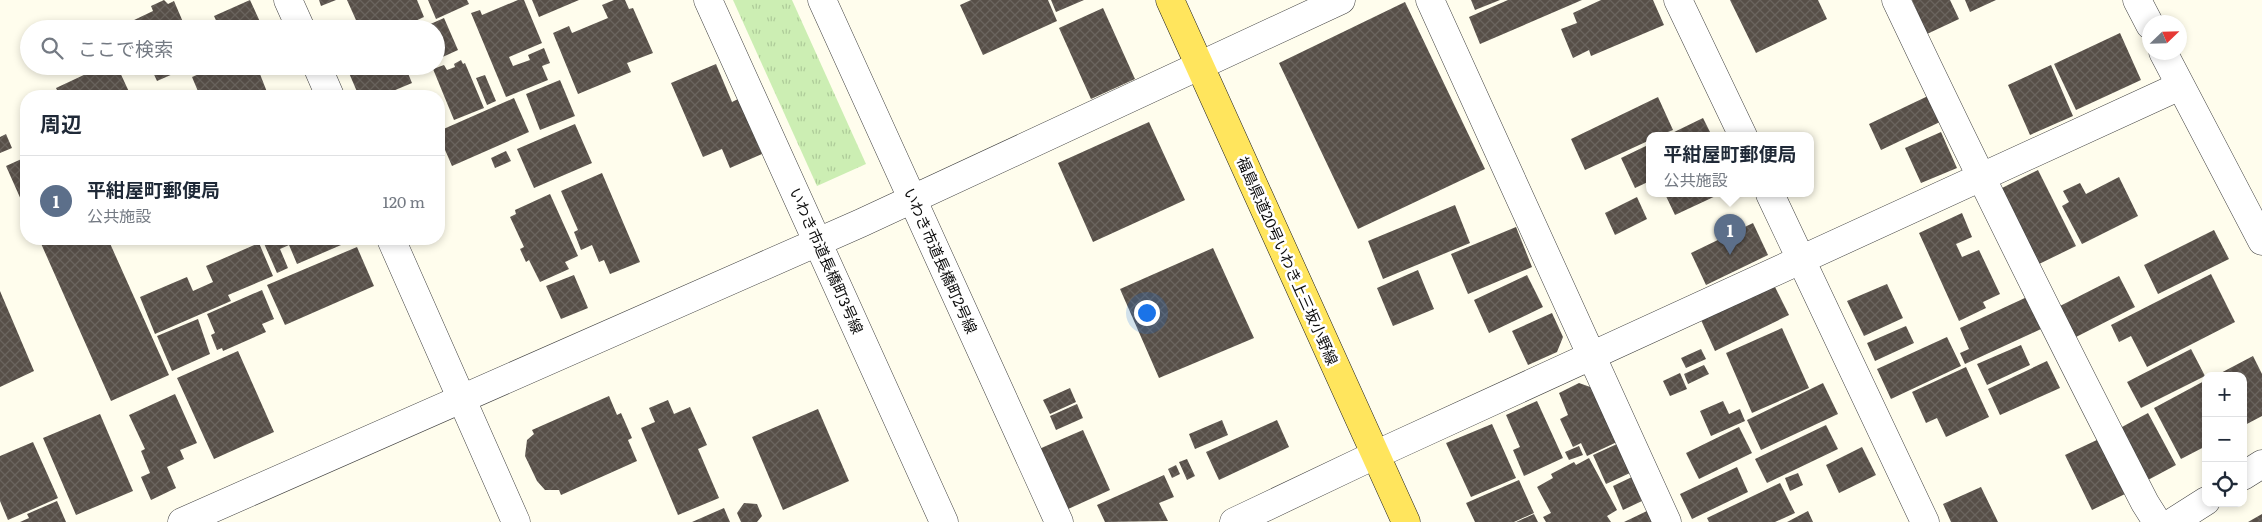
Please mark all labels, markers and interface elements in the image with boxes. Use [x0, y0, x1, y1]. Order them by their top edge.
north arrow [2142, 15, 2187, 60]
search box [20, 20, 445, 75]
icon: search [38, 34, 66, 62]
text: ここで検索 [78, 34, 173, 62]
text: 周辺 [40, 107, 82, 138]
popup [1646, 132, 1814, 197]
text: 平紺屋町郵便局 [1663, 139, 1797, 167]
street label: 福島県道20号いわき上三坂小野線 [1232, 152, 1345, 368]
text: 公共施設 [1663, 167, 1728, 191]
text: 平紺屋町郵便局 [87, 175, 220, 203]
street label: いわき市道長橋町3号線 [785, 183, 870, 337]
street label: いわき市道長橋町2号線 [899, 184, 984, 337]
text: 1 [53, 189, 59, 213]
text: 120 m [382, 189, 425, 213]
text: 公共施設 [87, 203, 151, 227]
pin: 1 [1714, 214, 1746, 255]
your location [1134, 300, 1160, 326]
map controls [2202, 372, 2247, 507]
button: + [2202, 372, 2247, 417]
button: − [2202, 417, 2247, 462]
button: locate [2202, 462, 2247, 507]

